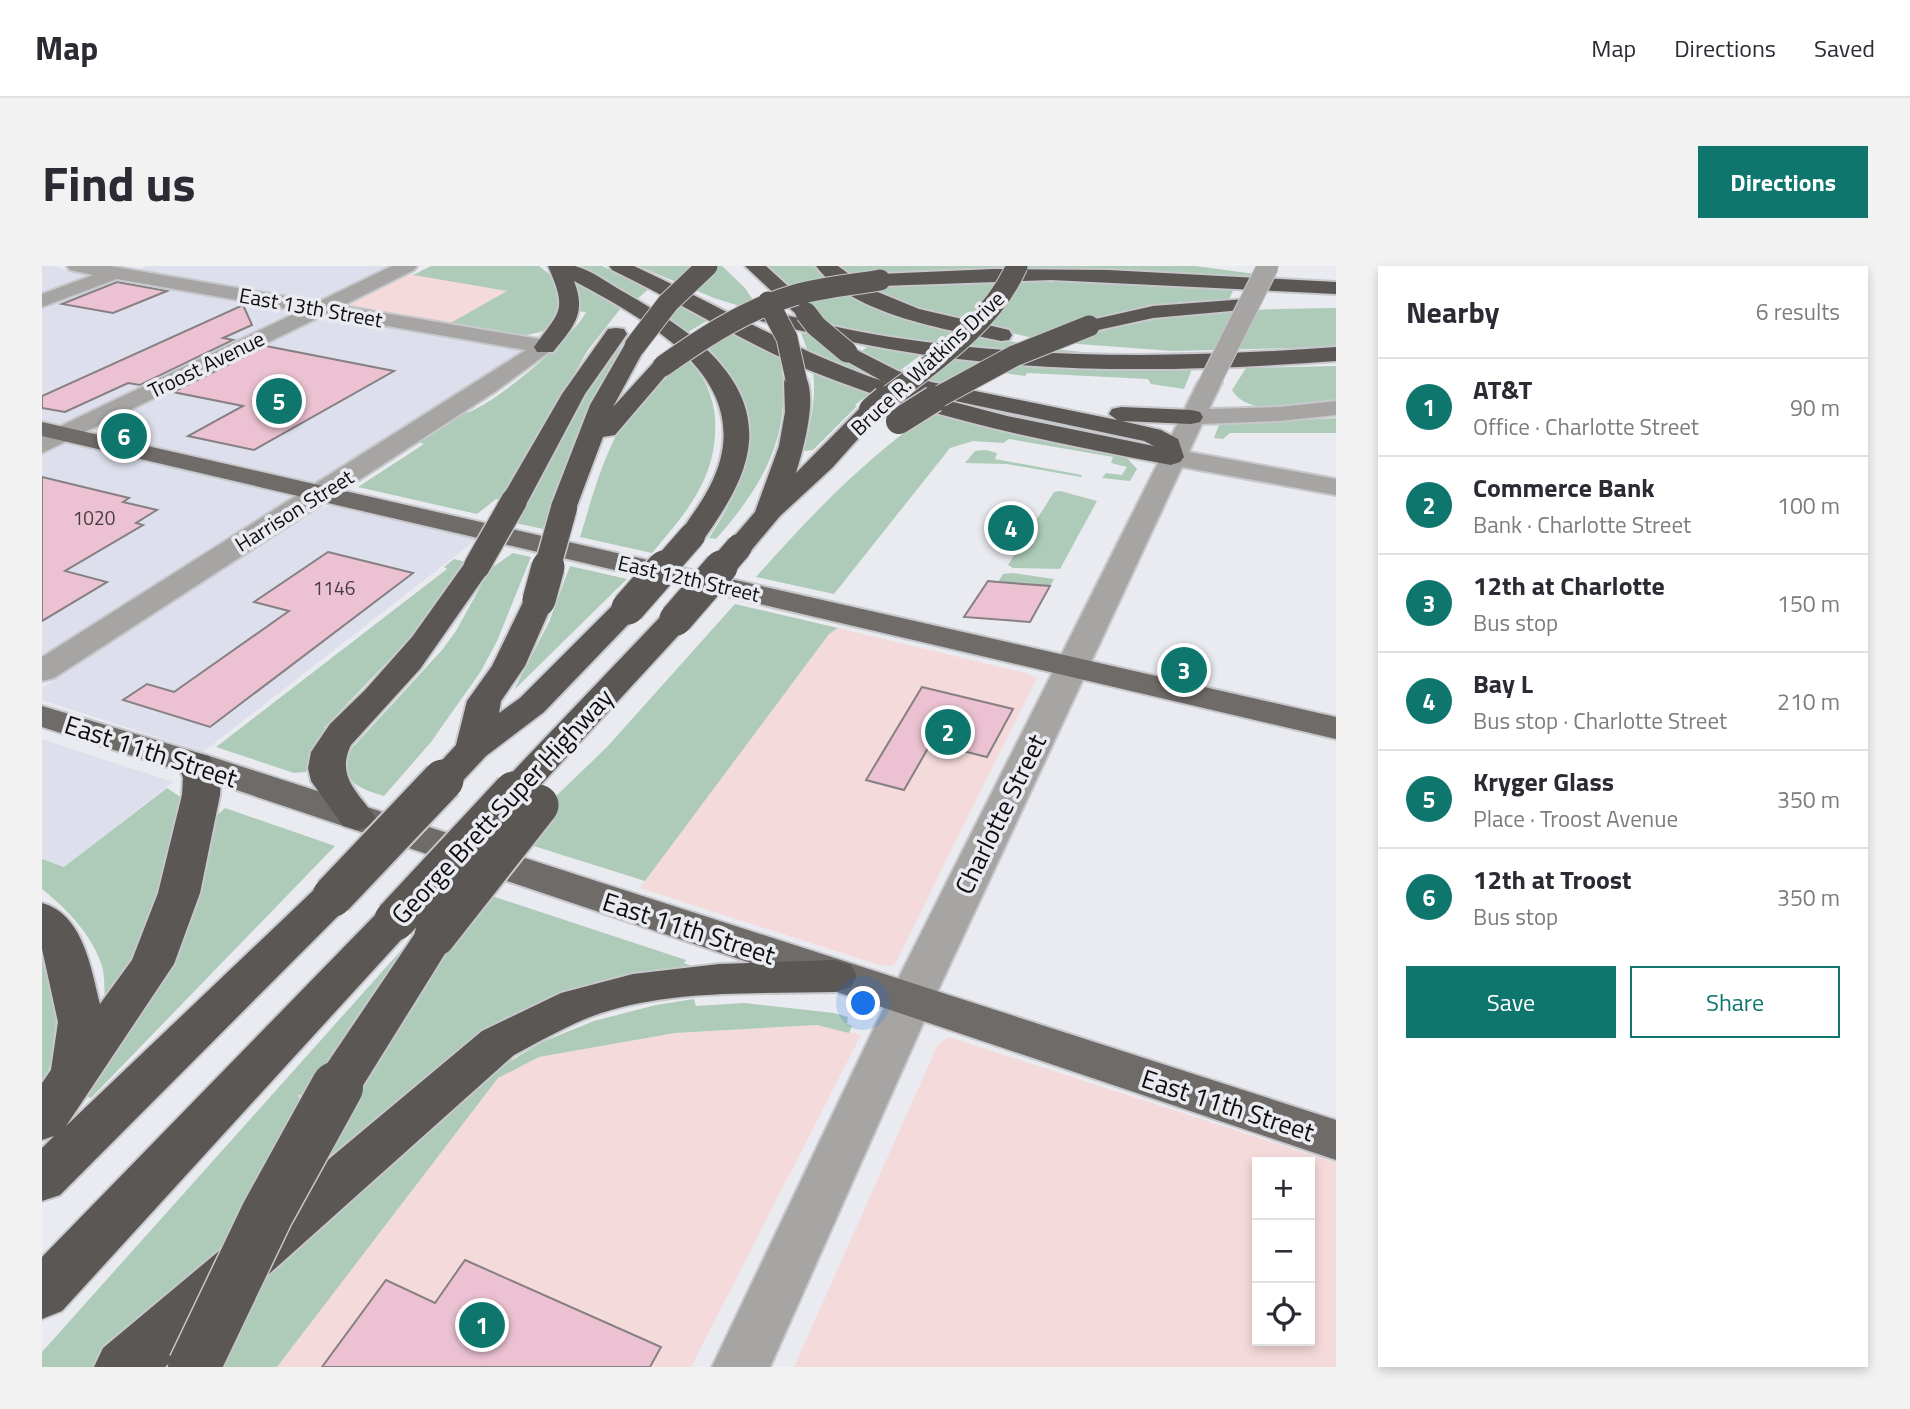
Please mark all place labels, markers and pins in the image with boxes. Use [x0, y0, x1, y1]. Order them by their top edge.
pin: 5 [256, 375, 302, 427]
pin: 6 [101, 410, 147, 462]
pin: 4 [988, 502, 1034, 554]
pin: 3 [1161, 644, 1207, 696]
pin: 2 [925, 706, 971, 758]
pin: 1 [459, 1299, 505, 1351]

